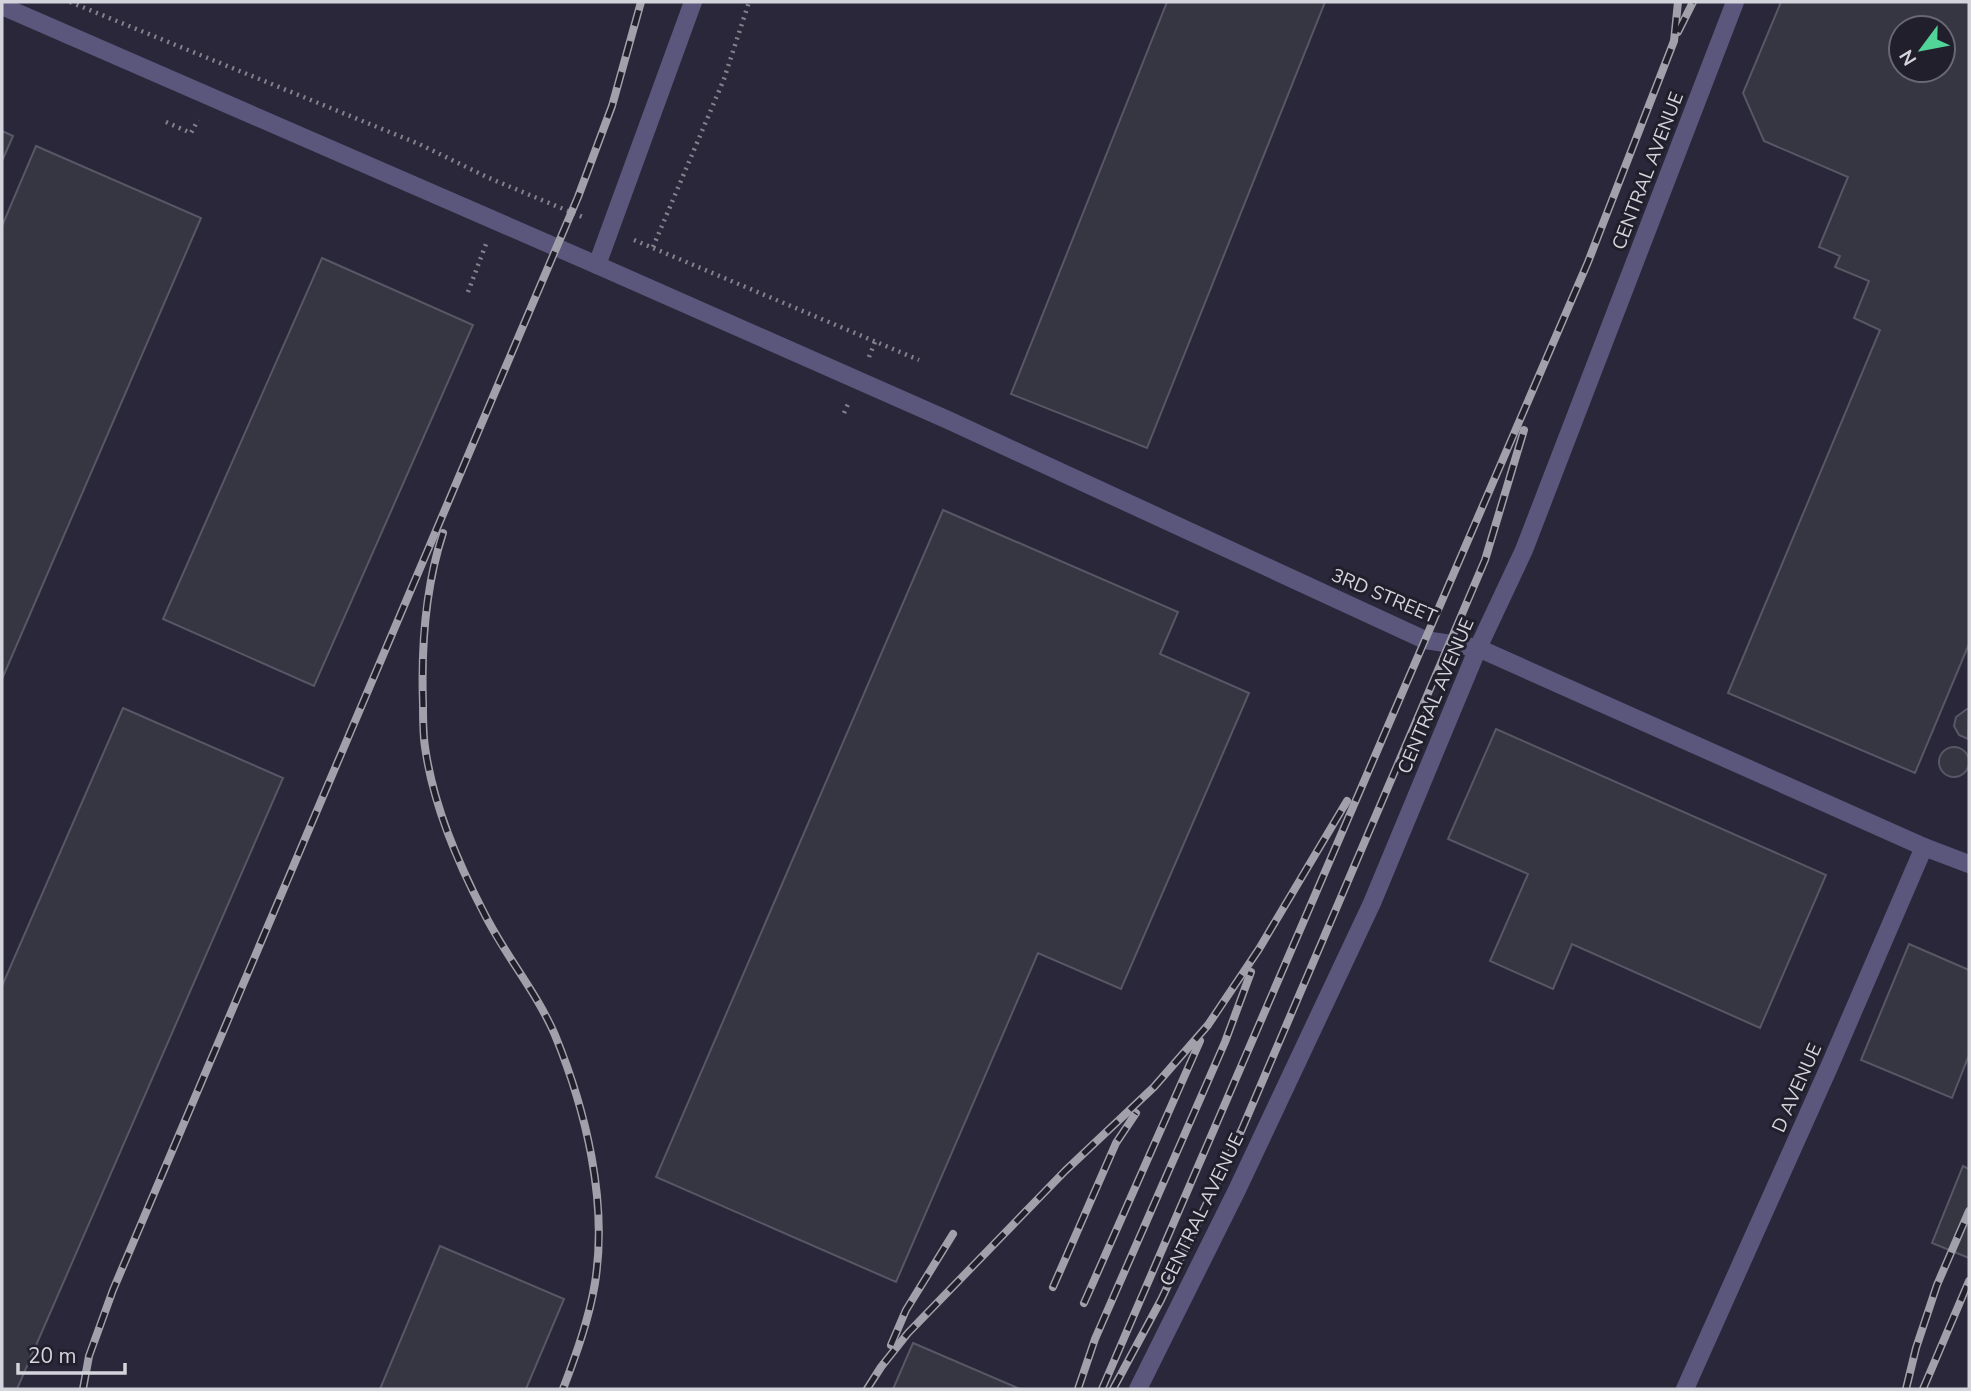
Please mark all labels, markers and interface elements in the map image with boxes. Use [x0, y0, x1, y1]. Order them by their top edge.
north arrow [1887, 14, 1957, 84]
text: N [1894, 45, 1923, 70]
street label: CENTRAL AVENUE [1606, 88, 1690, 254]
street label: 3RD STREET [1327, 562, 1441, 630]
street label: CENTRAL AVENUE [1391, 614, 1481, 778]
street label: D AVENUE [1766, 1039, 1828, 1137]
street label: CENTRAL AVENUE [1154, 1129, 1250, 1291]
scale bar [18, 1332, 124, 1376]
text: 20 m [28, 1342, 77, 1370]

